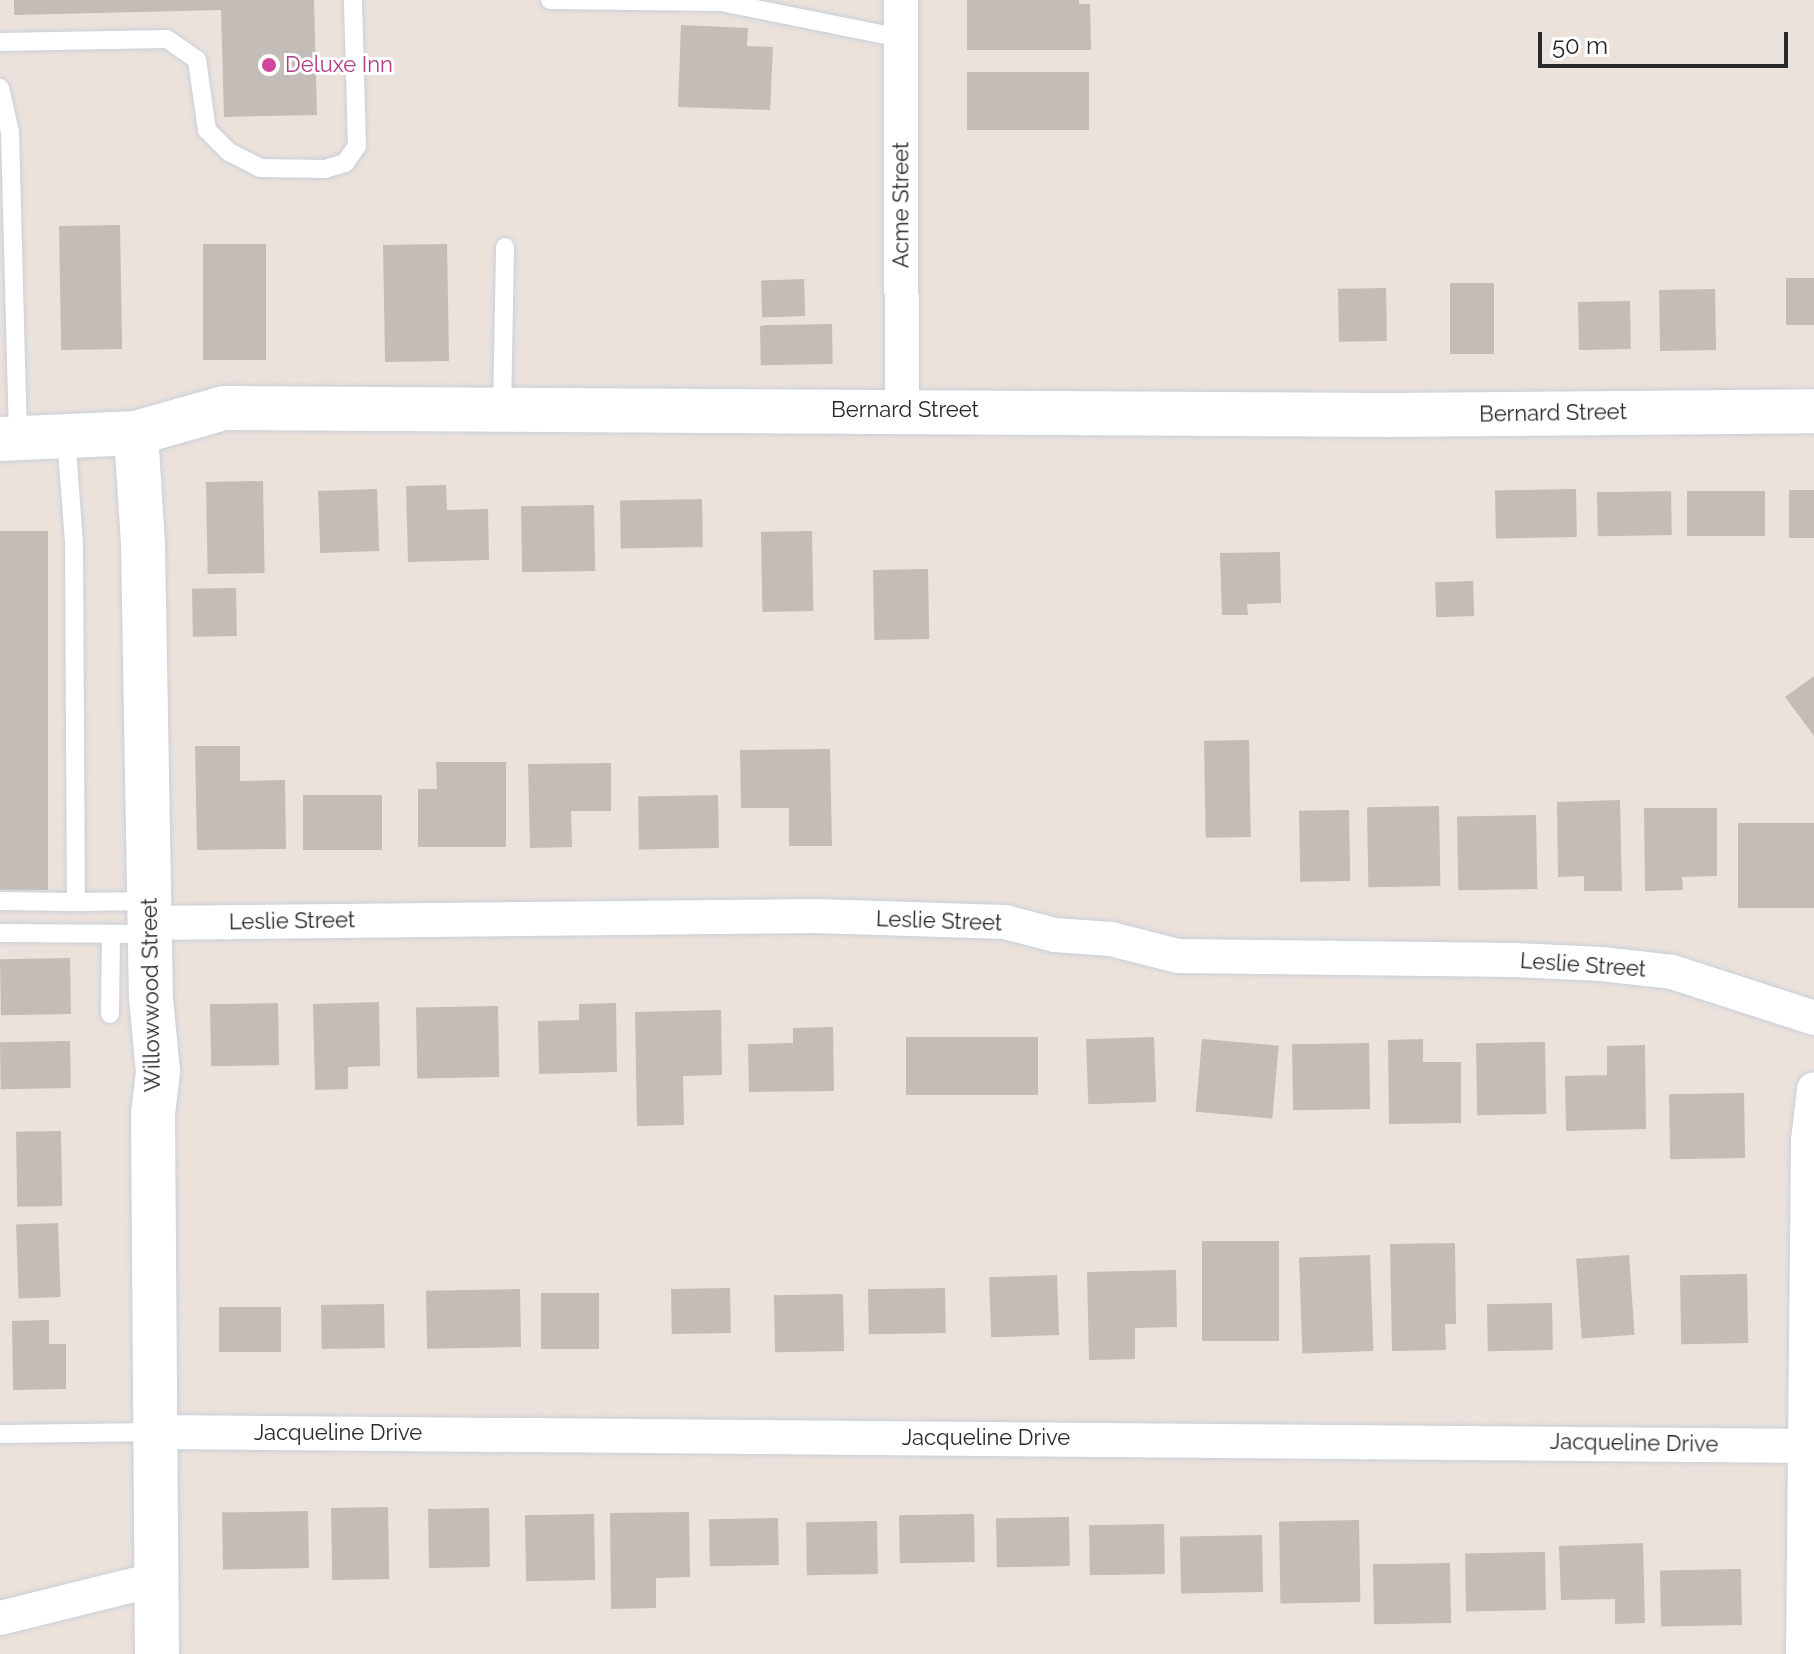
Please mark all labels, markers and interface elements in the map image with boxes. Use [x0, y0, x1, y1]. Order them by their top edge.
scale bar [1542, 16, 1792, 66]
text: 50 m [1552, 31, 1608, 60]
place label: Deluxe Inn [285, 52, 393, 78]
marker: Deluxe Inn [260, 56, 278, 74]
street label: Acme Street [888, 142, 914, 268]
street label: Bernard Street [831, 397, 979, 423]
street label: Bernard Street [1479, 399, 1627, 427]
street label: Willowwood Street [136, 898, 166, 1092]
street label: Leslie Street [875, 906, 1003, 936]
street label: Leslie Street [229, 907, 355, 935]
street label: Leslie Street [1519, 947, 1647, 983]
street label: Jacqueline Drive [254, 1420, 422, 1446]
street label: Jacqueline Drive [902, 1425, 1070, 1451]
street label: Jacqueline Drive [1550, 1428, 1718, 1458]

